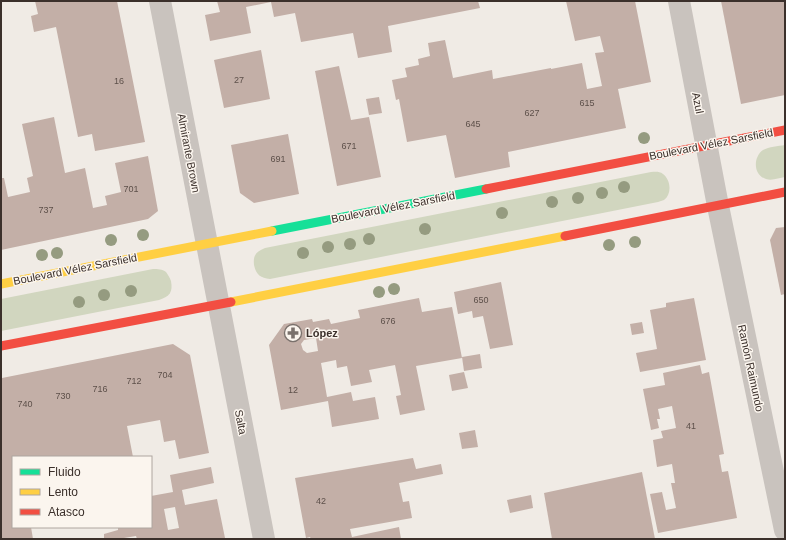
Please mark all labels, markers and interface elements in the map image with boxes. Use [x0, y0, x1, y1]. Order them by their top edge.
house number: 27 [234, 75, 244, 85]
house number: 16 [114, 76, 124, 86]
street label: Azul [690, 91, 706, 115]
house number: 615 [579, 98, 595, 108]
house number: 627 [524, 108, 540, 118]
street label: Almirante Brown [175, 112, 203, 194]
house number: 645 [465, 119, 481, 129]
street label: Boulevard Vélez Sarsfield [648, 126, 774, 162]
house number: 671 [341, 141, 357, 151]
house number: 691 [270, 154, 286, 164]
house number: 701 [123, 184, 139, 194]
street label: Boulevard Vélez Sarsfield [330, 189, 456, 225]
house number: 737 [38, 205, 54, 215]
street label: Boulevard Vélez Sarsfield [12, 251, 138, 287]
house number: 650 [473, 295, 489, 305]
house number: 676 [380, 316, 396, 326]
pharmacy icon: López [283, 323, 303, 343]
street label: Ramón Raimundo [736, 323, 766, 413]
place label: López [306, 327, 338, 339]
house number: 704 [157, 370, 173, 380]
house number: 712 [126, 376, 142, 386]
house number: 716 [92, 384, 108, 394]
house number: 12 [288, 385, 298, 395]
house number: 730 [55, 391, 71, 401]
house number: 740 [17, 399, 33, 409]
street label: Salta [233, 409, 249, 436]
house number: 41 [686, 421, 696, 431]
legend [12, 456, 152, 528]
text: Fluido [48, 465, 81, 479]
text: Lento [48, 485, 78, 499]
house number: 42 [316, 496, 326, 506]
text: Atasco [48, 505, 85, 519]

